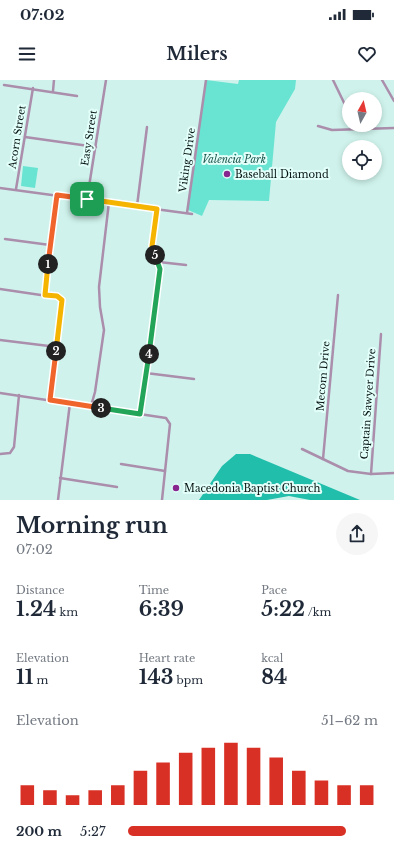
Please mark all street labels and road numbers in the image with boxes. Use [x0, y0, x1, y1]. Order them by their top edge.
street label: Acorn Street [5, 104, 28, 171]
street label: Easy Street [78, 109, 100, 167]
street label: Viking Drive [176, 127, 198, 194]
street label: Mecom Drive [313, 340, 333, 412]
street label: Captain Sawyer Drive [358, 348, 378, 460]

